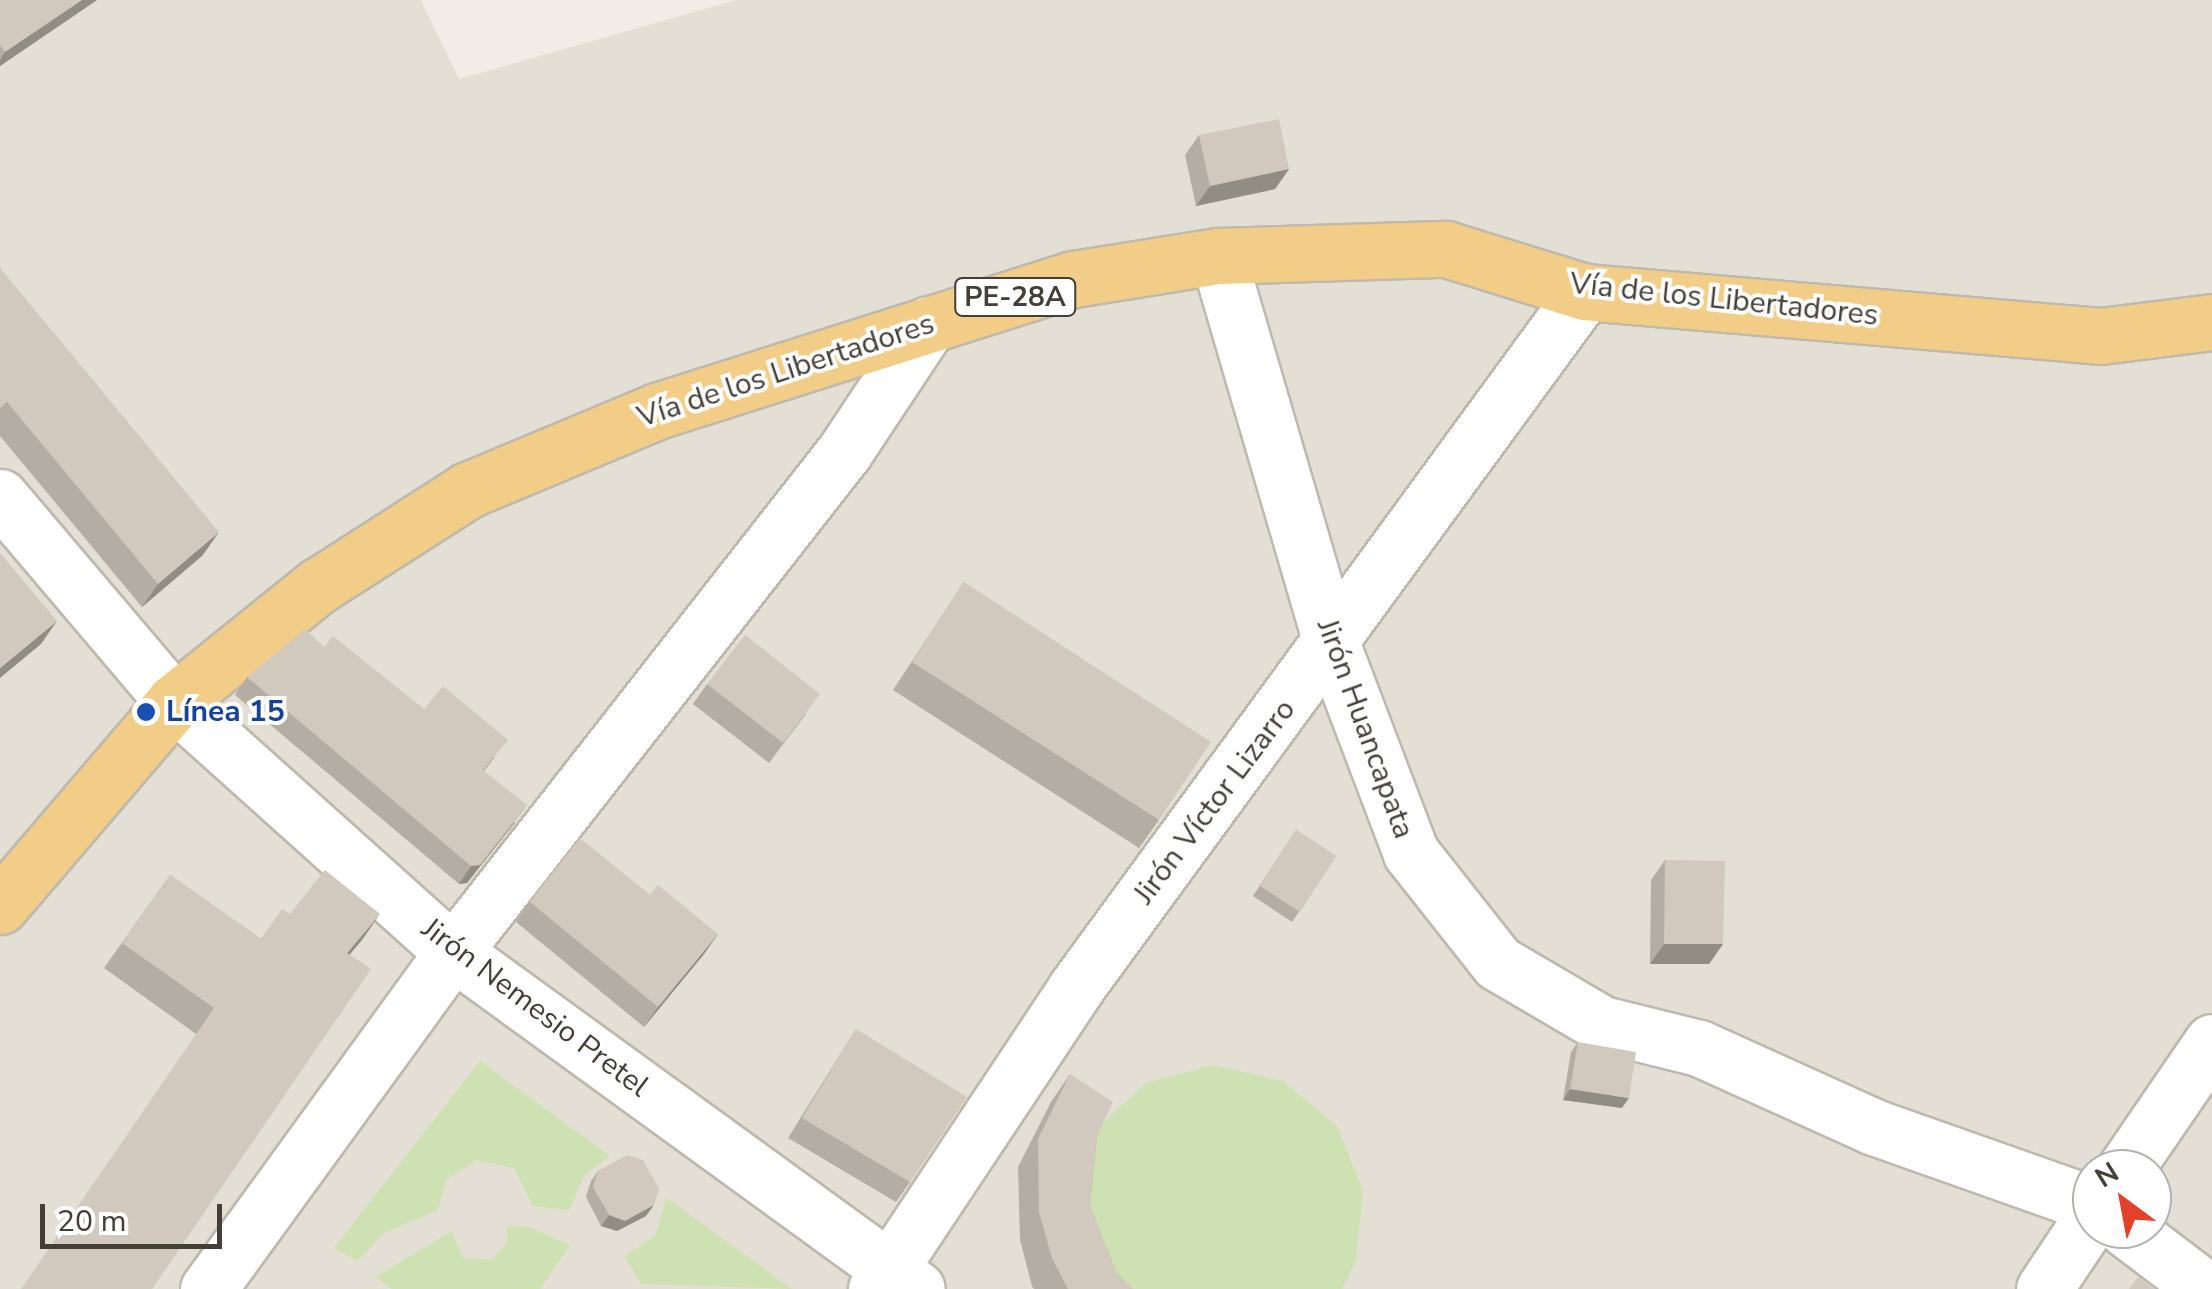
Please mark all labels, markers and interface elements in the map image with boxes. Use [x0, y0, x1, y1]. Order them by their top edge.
street label: Vía de los Libertadores [1568, 266, 1880, 334]
road number: PE-28A [952, 274, 1078, 320]
street label: Vía de los Libertadores [633, 306, 939, 436]
street label: Jirón Huancapata [1309, 614, 1421, 844]
street label: Jirón Víctor Lizarro [1126, 693, 1304, 911]
place label: Línea 15 [166, 694, 285, 730]
marker: Línea 15 [135, 701, 157, 723]
street label: Jirón Nemesio Pretel [415, 911, 655, 1105]
north arrow [2072, 1149, 2172, 1249]
text: N [2088, 1154, 2126, 1197]
scale bar [45, 1184, 228, 1246]
text: 20 m [57, 1201, 126, 1242]

